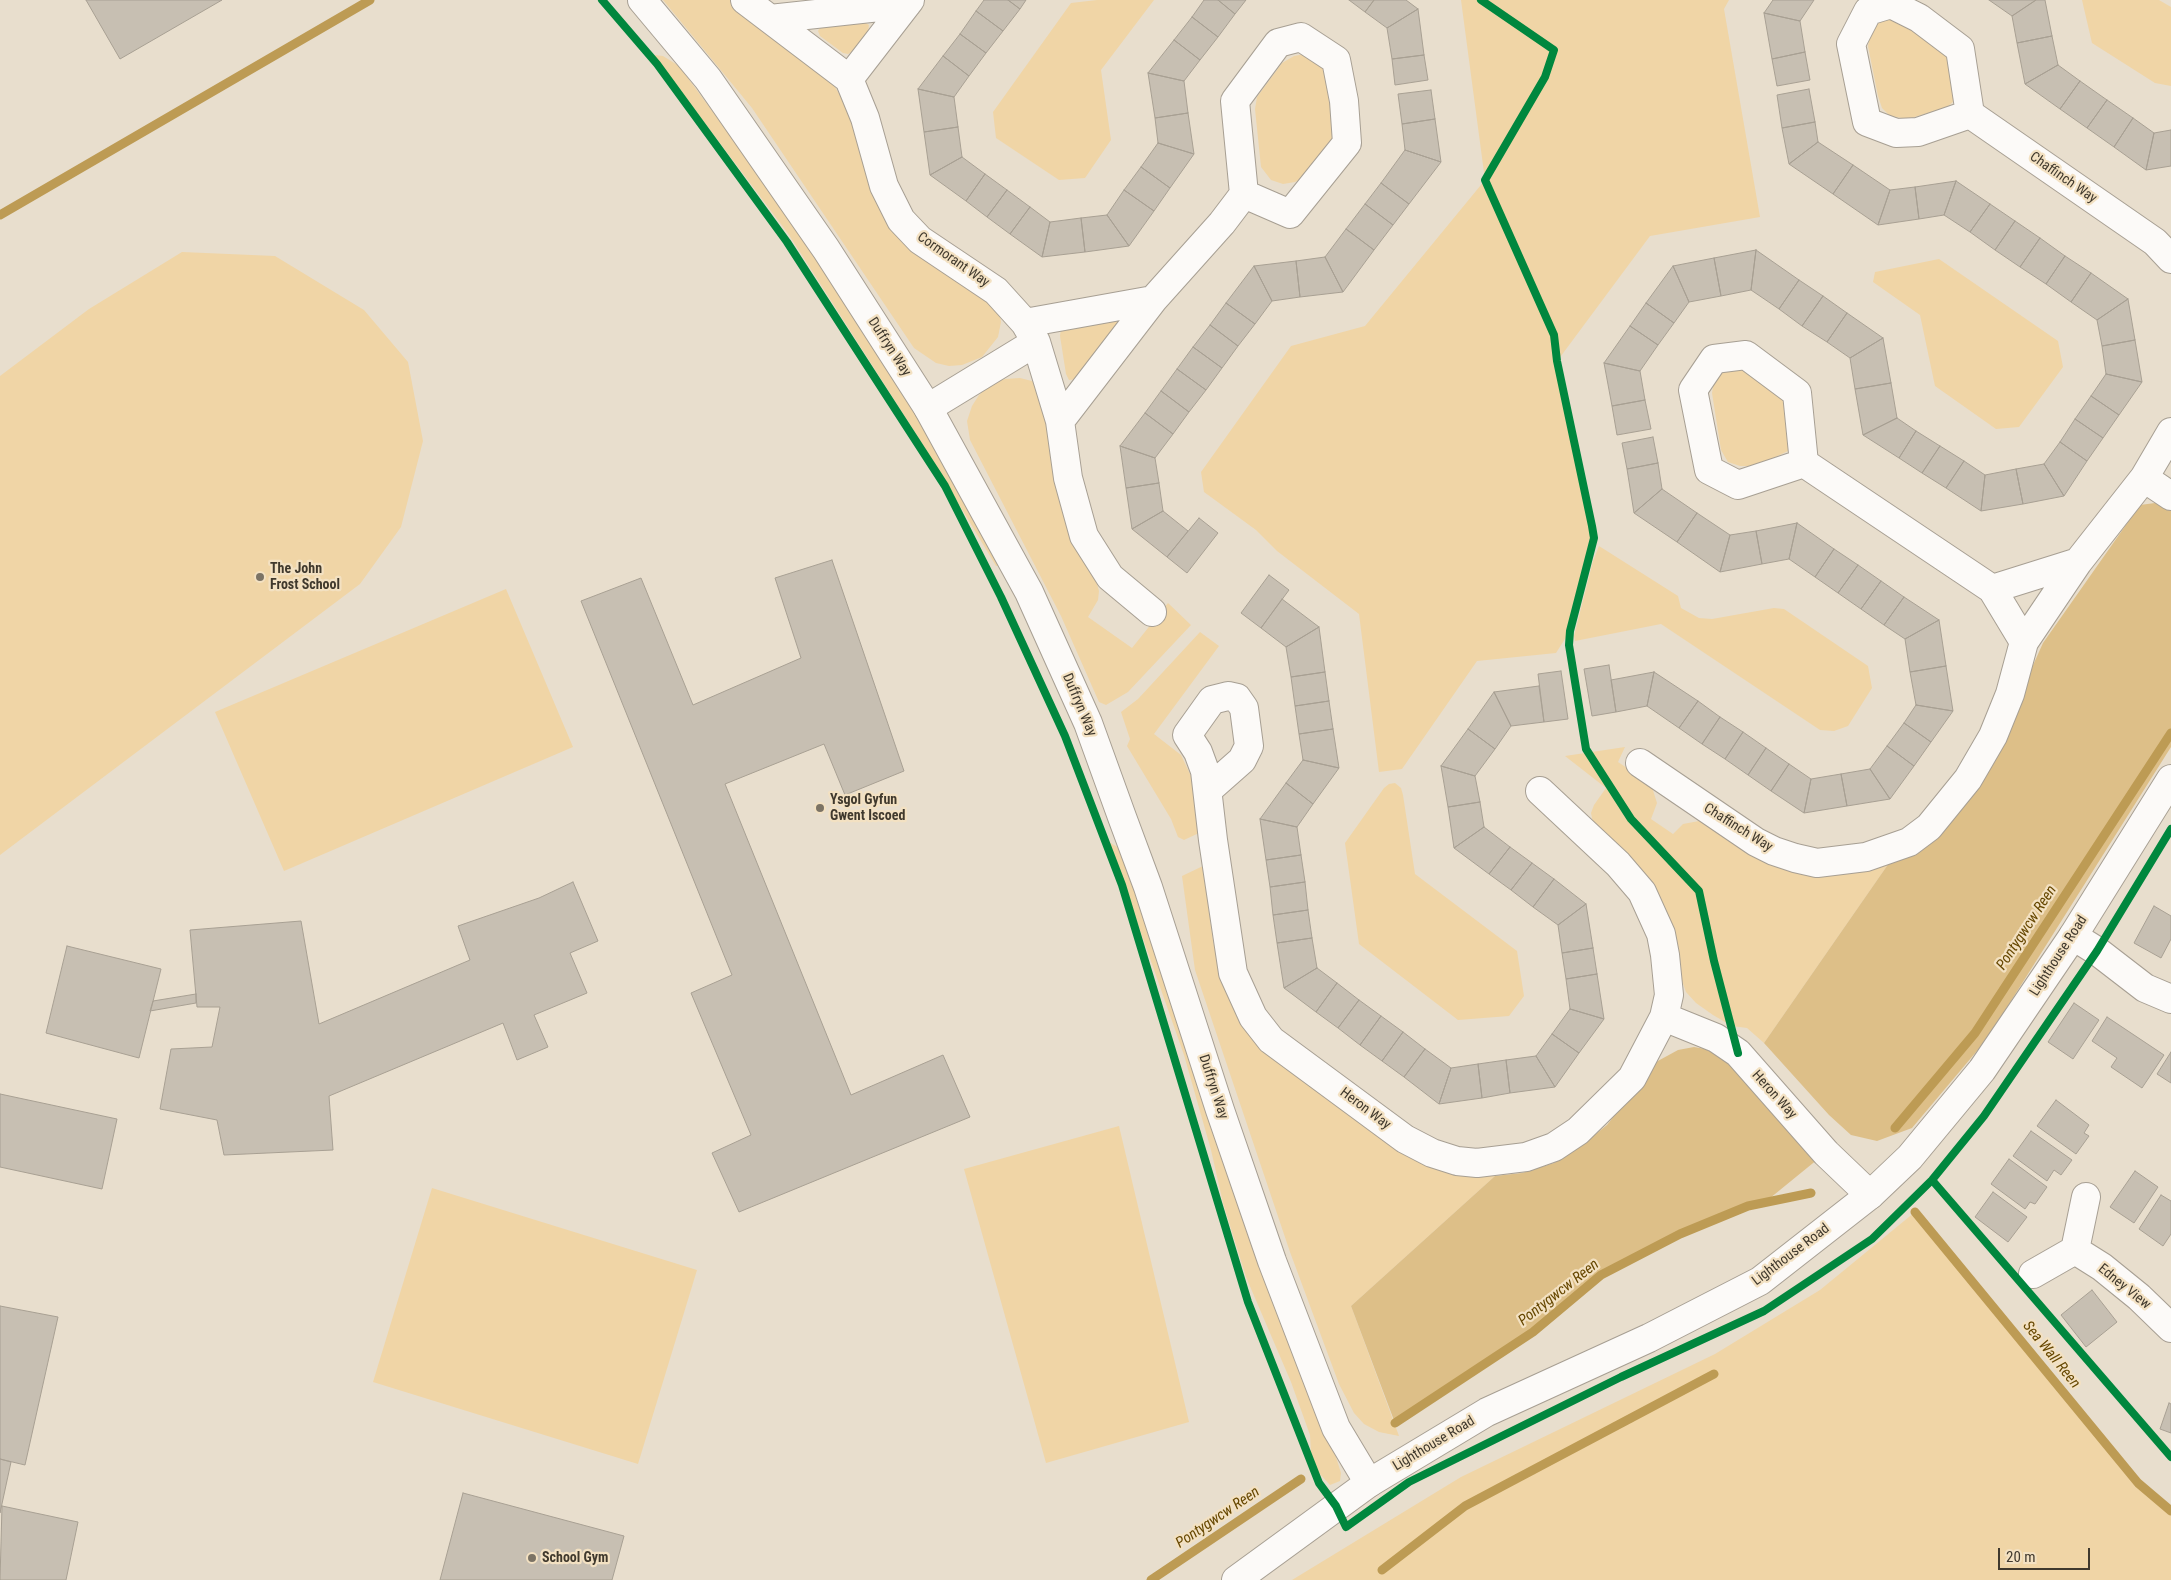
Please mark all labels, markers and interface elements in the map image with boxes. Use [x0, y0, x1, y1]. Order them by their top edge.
street label: Chaffinch Way [2026, 149, 2100, 207]
street label: Cormorant Way [914, 229, 992, 291]
street label: Duffryn Way [864, 314, 914, 380]
place label: The John Frost School [270, 561, 340, 594]
marker: The John Frost School [254, 571, 266, 583]
street label: Duffryn Way [1058, 671, 1100, 739]
place label: Ysgol Gyfun Gwent Iscoed [830, 792, 905, 824]
street label: Chaffinch Way [1701, 800, 1775, 856]
marker: Ysgol Gyfun Gwent Iscoed [814, 802, 826, 814]
water label: Pontygwcw Reen [1993, 882, 2061, 974]
street label: Lighthouse Road [2027, 913, 2091, 999]
street label: Duffryn Way [1195, 1053, 1231, 1121]
street label: Heron Way [1748, 1067, 1800, 1123]
street label: Heron Way [1336, 1084, 1394, 1134]
street label: Lighthouse Road [1749, 1220, 1833, 1290]
water label: Pontygwcw Reen [1515, 1256, 1603, 1330]
street label: Edney View [2094, 1261, 2154, 1313]
water label: Sea Wall Reen [2019, 1318, 2083, 1392]
street label: Lighthouse Road [1390, 1413, 1478, 1475]
water label: Pontygwcw Reen [1173, 1483, 1263, 1553]
scale bar [2001, 1538, 2094, 1570]
text: 20 m [2006, 1548, 2036, 1566]
place label: School Gym [542, 1550, 608, 1566]
marker: School Gym [526, 1552, 538, 1564]

